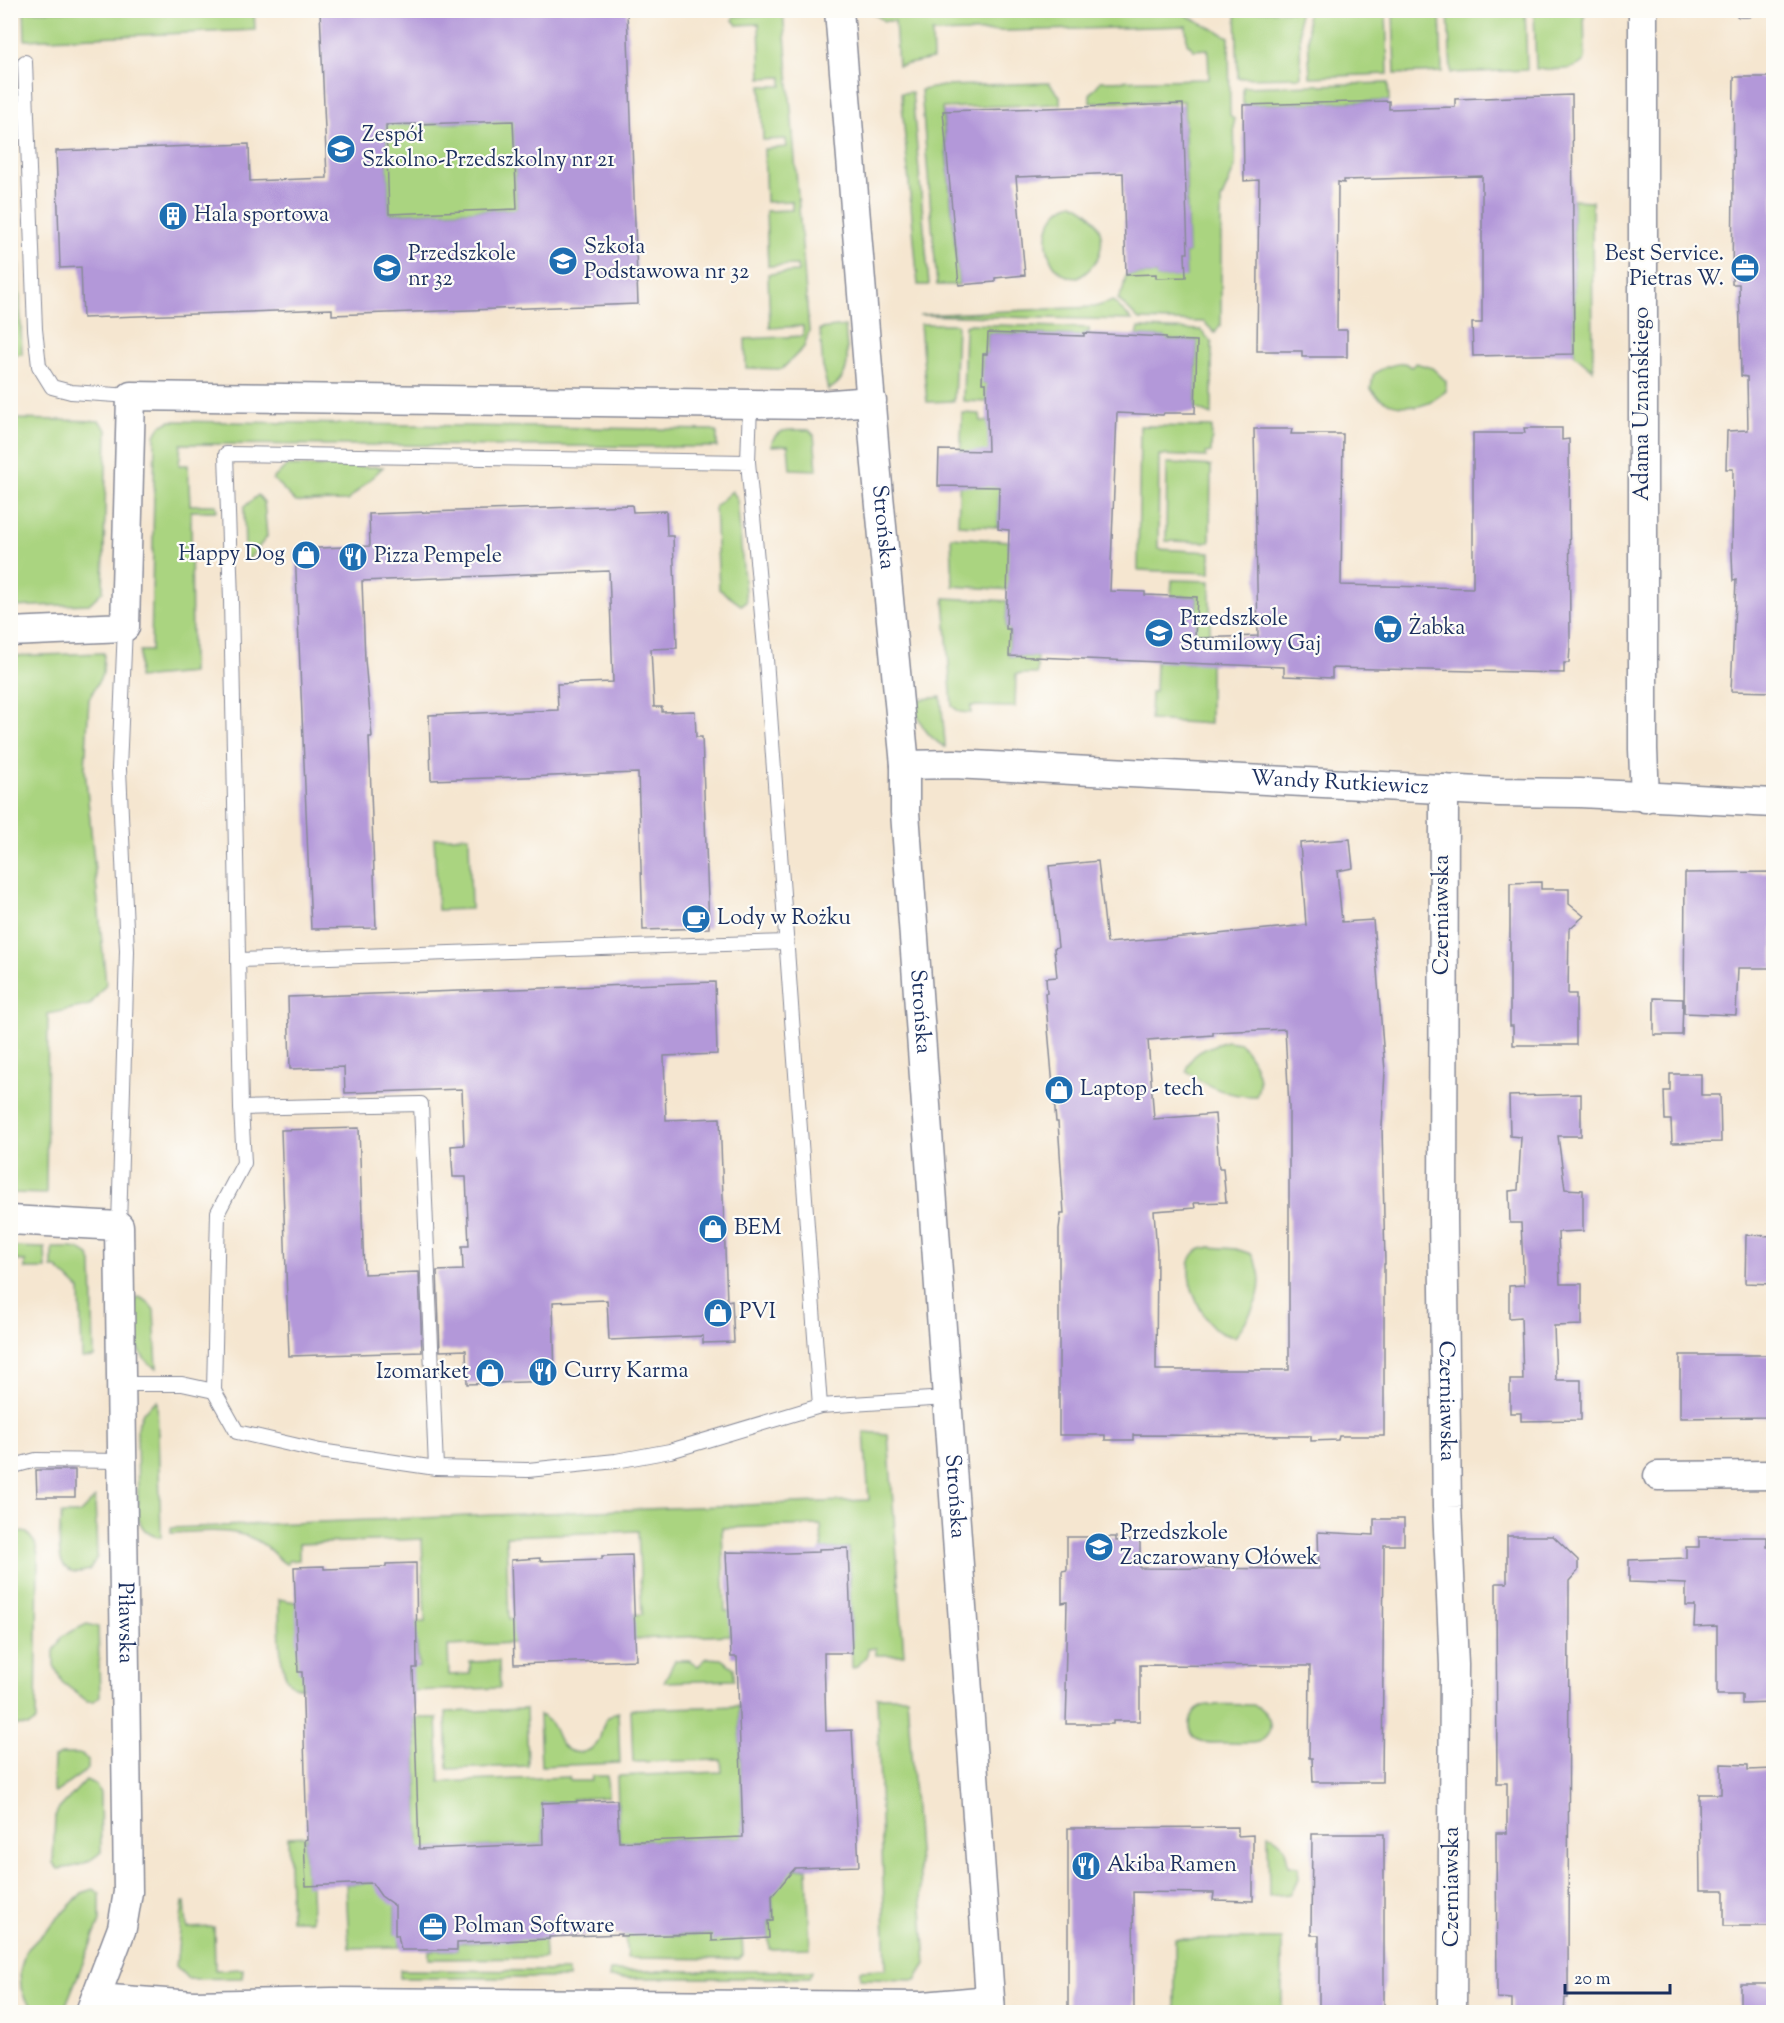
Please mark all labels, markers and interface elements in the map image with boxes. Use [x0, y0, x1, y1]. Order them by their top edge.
place label: Zespół Szkolno-Przedszkolny nr 21 [362, 120, 615, 177]
school or university icon: Zespół Szkolno-Przedszkolny nr 21 [325, 133, 357, 165]
building icon: Hala sportowa [157, 200, 189, 232]
place label: Hala sportowa [194, 200, 329, 232]
place label: Szkoła Podstawowa nr 32 [584, 232, 749, 289]
place label: Przedszkole nr 32 [408, 239, 516, 296]
place label: Best Service. Pietras W. [1605, 239, 1724, 296]
school or university icon: Szkoła Podstawowa nr 32 [547, 245, 579, 277]
school or university icon: Przedszkole nr 32 [371, 252, 403, 284]
office icon: Best Service. Pietras W. [1729, 252, 1761, 284]
street label: Adama Uznańskiego [1627, 307, 1659, 501]
street label: Strońska [862, 483, 902, 571]
place label: Happy Dog [178, 539, 285, 571]
shop icon: Happy Dog [290, 539, 322, 571]
restaurant icon: Pizza Pempele [337, 541, 369, 573]
place label: Pizza Pempele [374, 541, 502, 573]
place label: Przedszkole Stumilowy Gaj [1180, 604, 1321, 661]
supermarket icon: Żabka [1372, 613, 1404, 645]
place label: Żabka [1409, 613, 1465, 645]
school or university icon: Przedszkole Stumilowy Gaj [1143, 617, 1175, 649]
street label: Wandy Rutkiewicz [1250, 763, 1429, 804]
street label: Czerniawska [1427, 855, 1459, 975]
cafe icon: Lody w Rożku [680, 903, 712, 935]
place label: Lody w Rożku [717, 903, 851, 935]
street label: Strońska [900, 968, 938, 1055]
shop icon: Laptop - tech [1043, 1074, 1075, 1106]
place label: Laptop - tech [1080, 1074, 1204, 1106]
shop icon: BEM [697, 1213, 729, 1245]
place label: BEM [734, 1213, 781, 1245]
shop icon: PVI [702, 1297, 734, 1329]
place label: PVI [739, 1297, 776, 1329]
street label: Czerniawska [1429, 1340, 1462, 1462]
restaurant icon: Curry Karma [527, 1356, 559, 1388]
place label: Curry Karma [564, 1356, 689, 1388]
place label: Izomarket [376, 1357, 469, 1389]
shop icon: Izomarket [474, 1357, 506, 1389]
street label: Strońska [935, 1453, 973, 1540]
place label: Przedszkole Zaczarowany Ołówek [1120, 1518, 1319, 1575]
school or university icon: Przedszkole Zaczarowany Ołówek [1083, 1531, 1115, 1563]
street label: Piławska [108, 1582, 141, 1664]
street label: Czerniawska [1437, 1827, 1469, 1947]
restaurant icon: Akiba Ramen [1070, 1850, 1102, 1882]
place label: Akiba Ramen [1107, 1850, 1237, 1882]
office icon: Polman Software [417, 1911, 449, 1943]
place label: Polman Software [454, 1911, 615, 1943]
scale bar [1565, 1957, 1670, 1995]
text: 20 m [1574, 1967, 1611, 1993]

